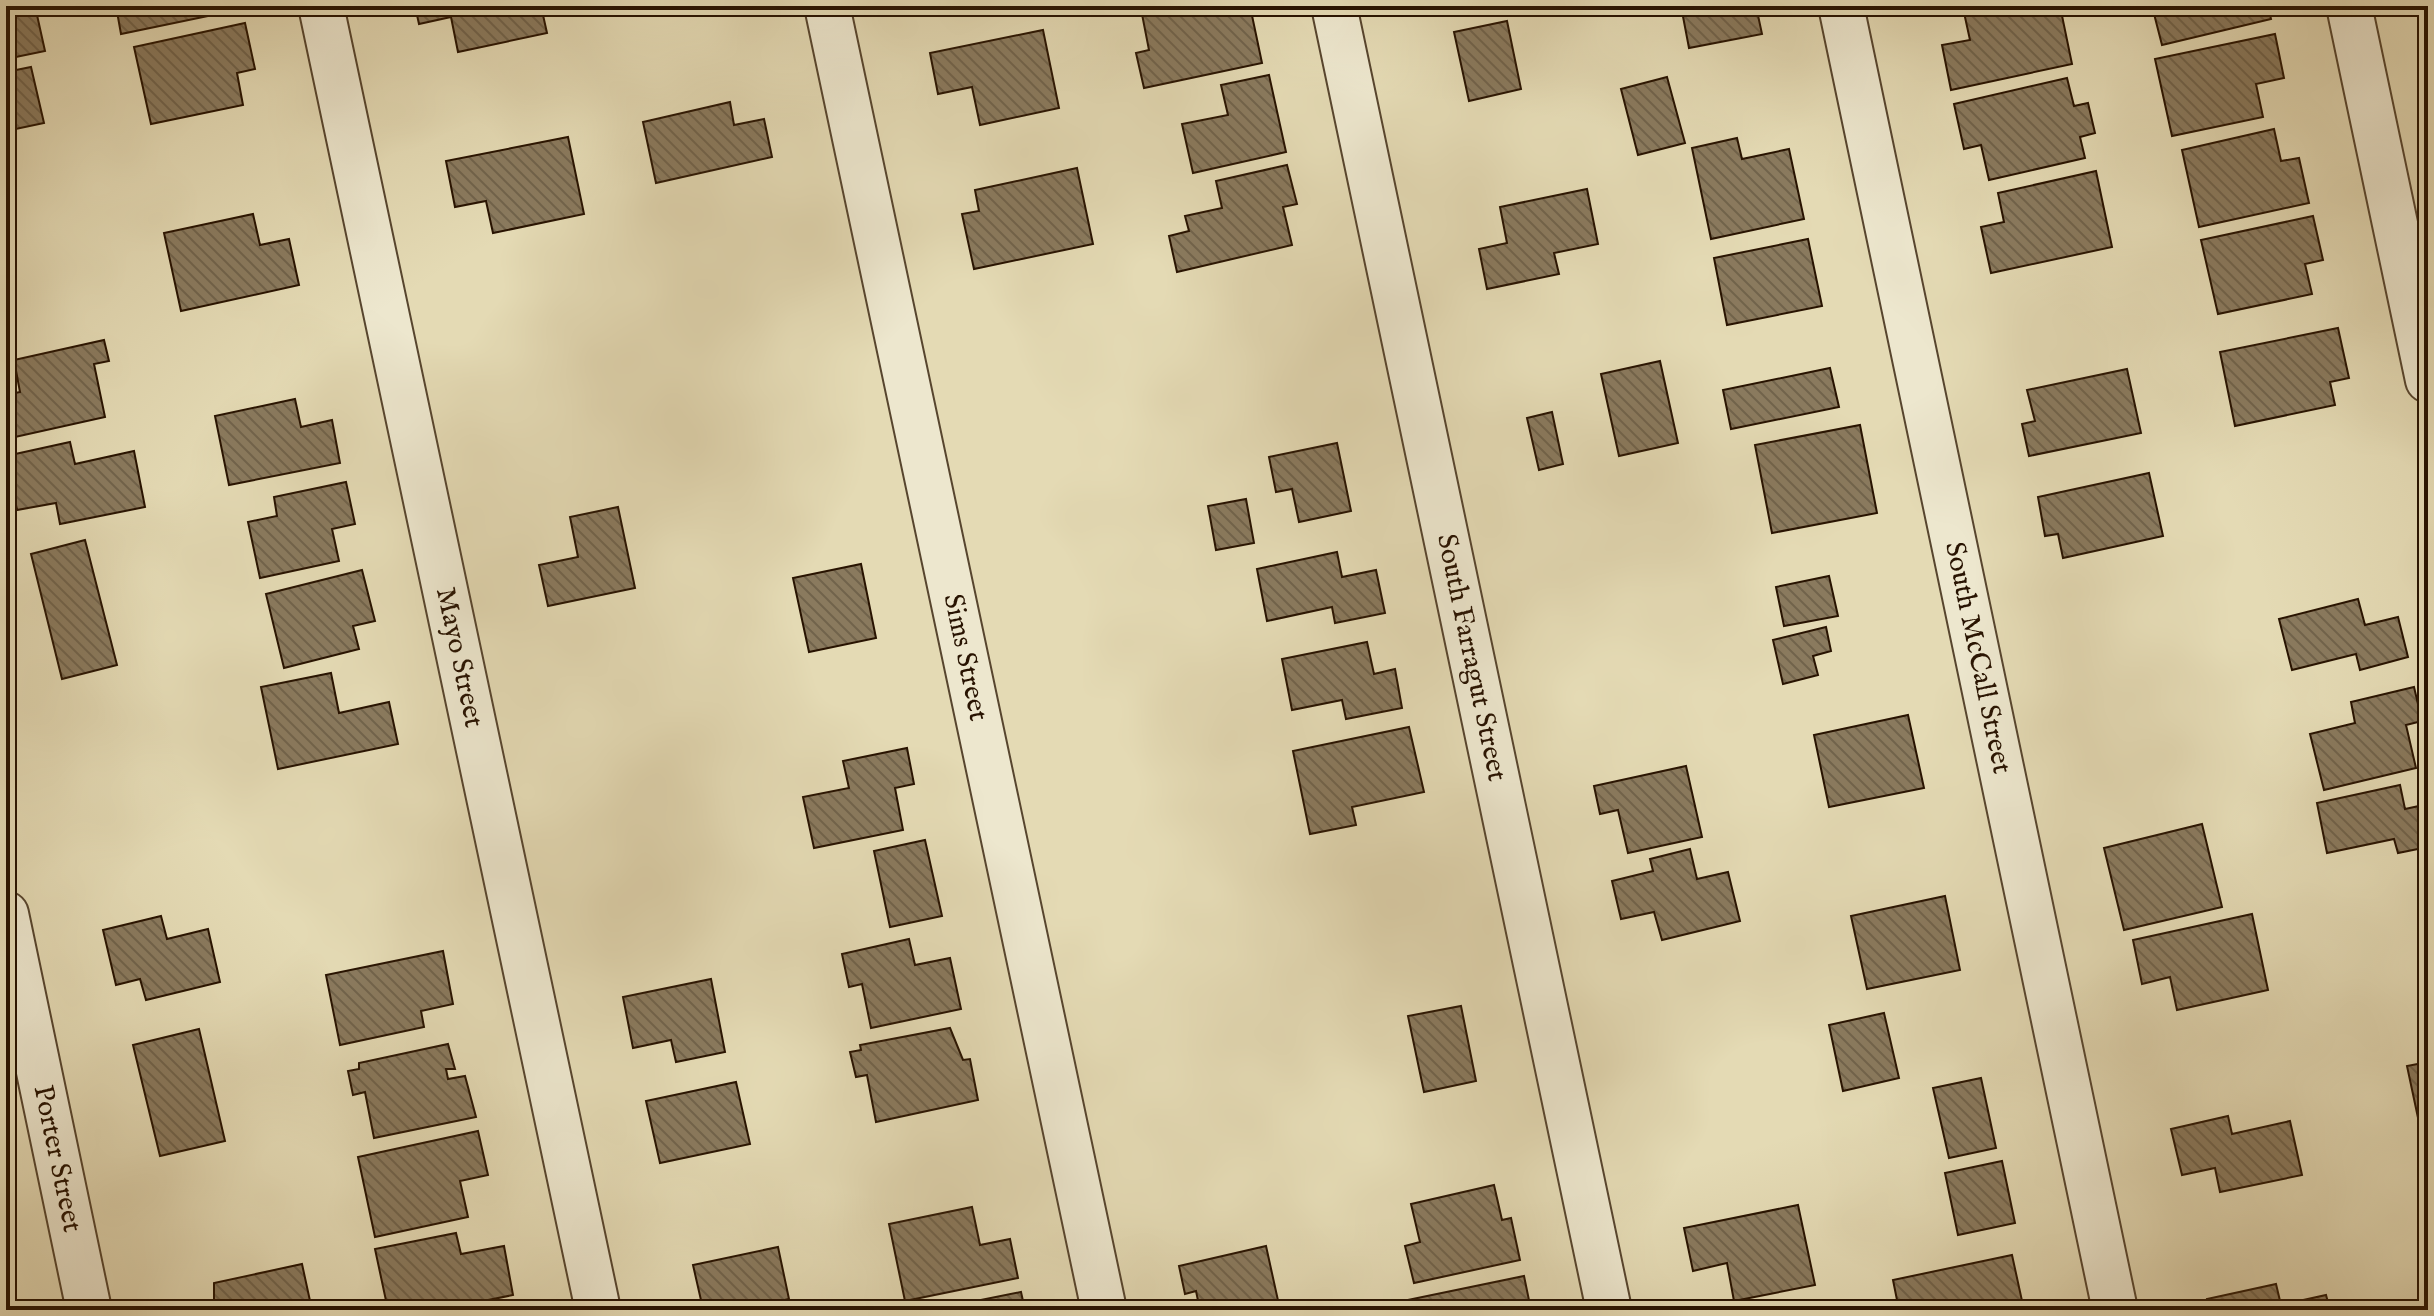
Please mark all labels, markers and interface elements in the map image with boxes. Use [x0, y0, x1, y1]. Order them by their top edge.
street label: South Farragut Street [1428, 531, 1515, 785]
street label: South McCall Street [1937, 539, 2019, 777]
street label: Mayo Street [427, 584, 491, 731]
street label: Sims Street [935, 591, 996, 725]
street label: Porter Street [25, 1082, 90, 1236]

